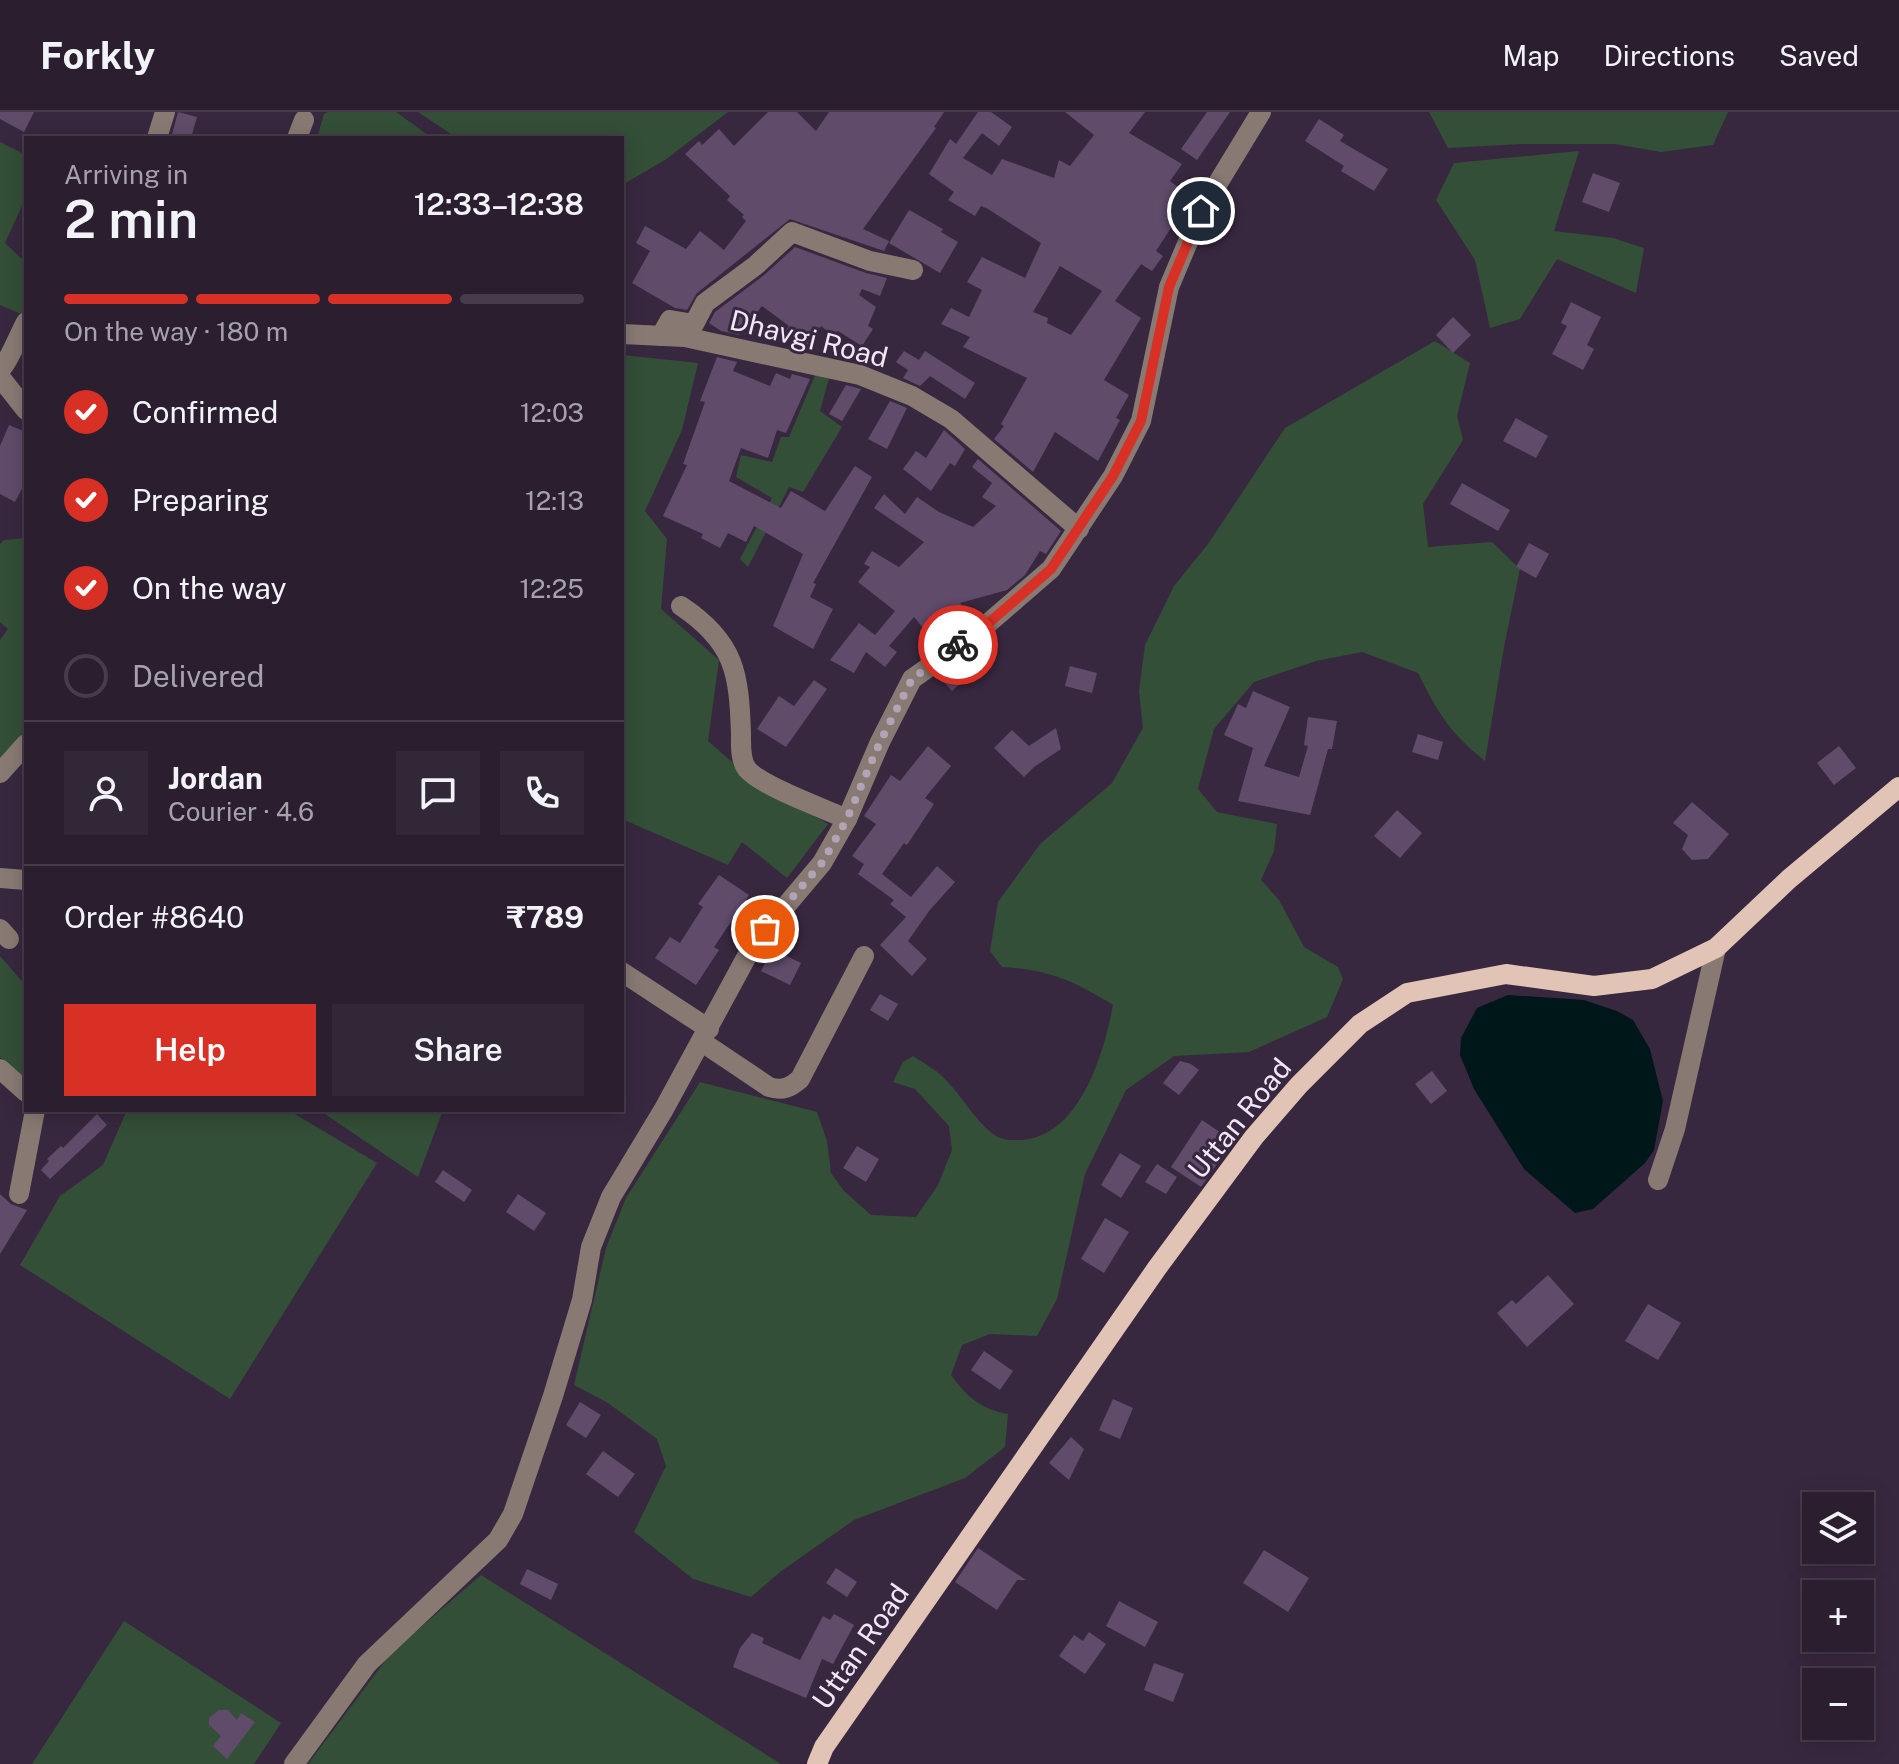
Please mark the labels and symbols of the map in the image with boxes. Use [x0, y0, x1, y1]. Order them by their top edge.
pin [1167, 177, 1235, 245]
street label: Dhavgi Road [727, 302, 891, 374]
courier [918, 605, 998, 685]
pin [731, 895, 799, 963]
street label: Uttan Road [1181, 1051, 1297, 1185]
street label: Uttan Road [805, 1577, 915, 1715]

